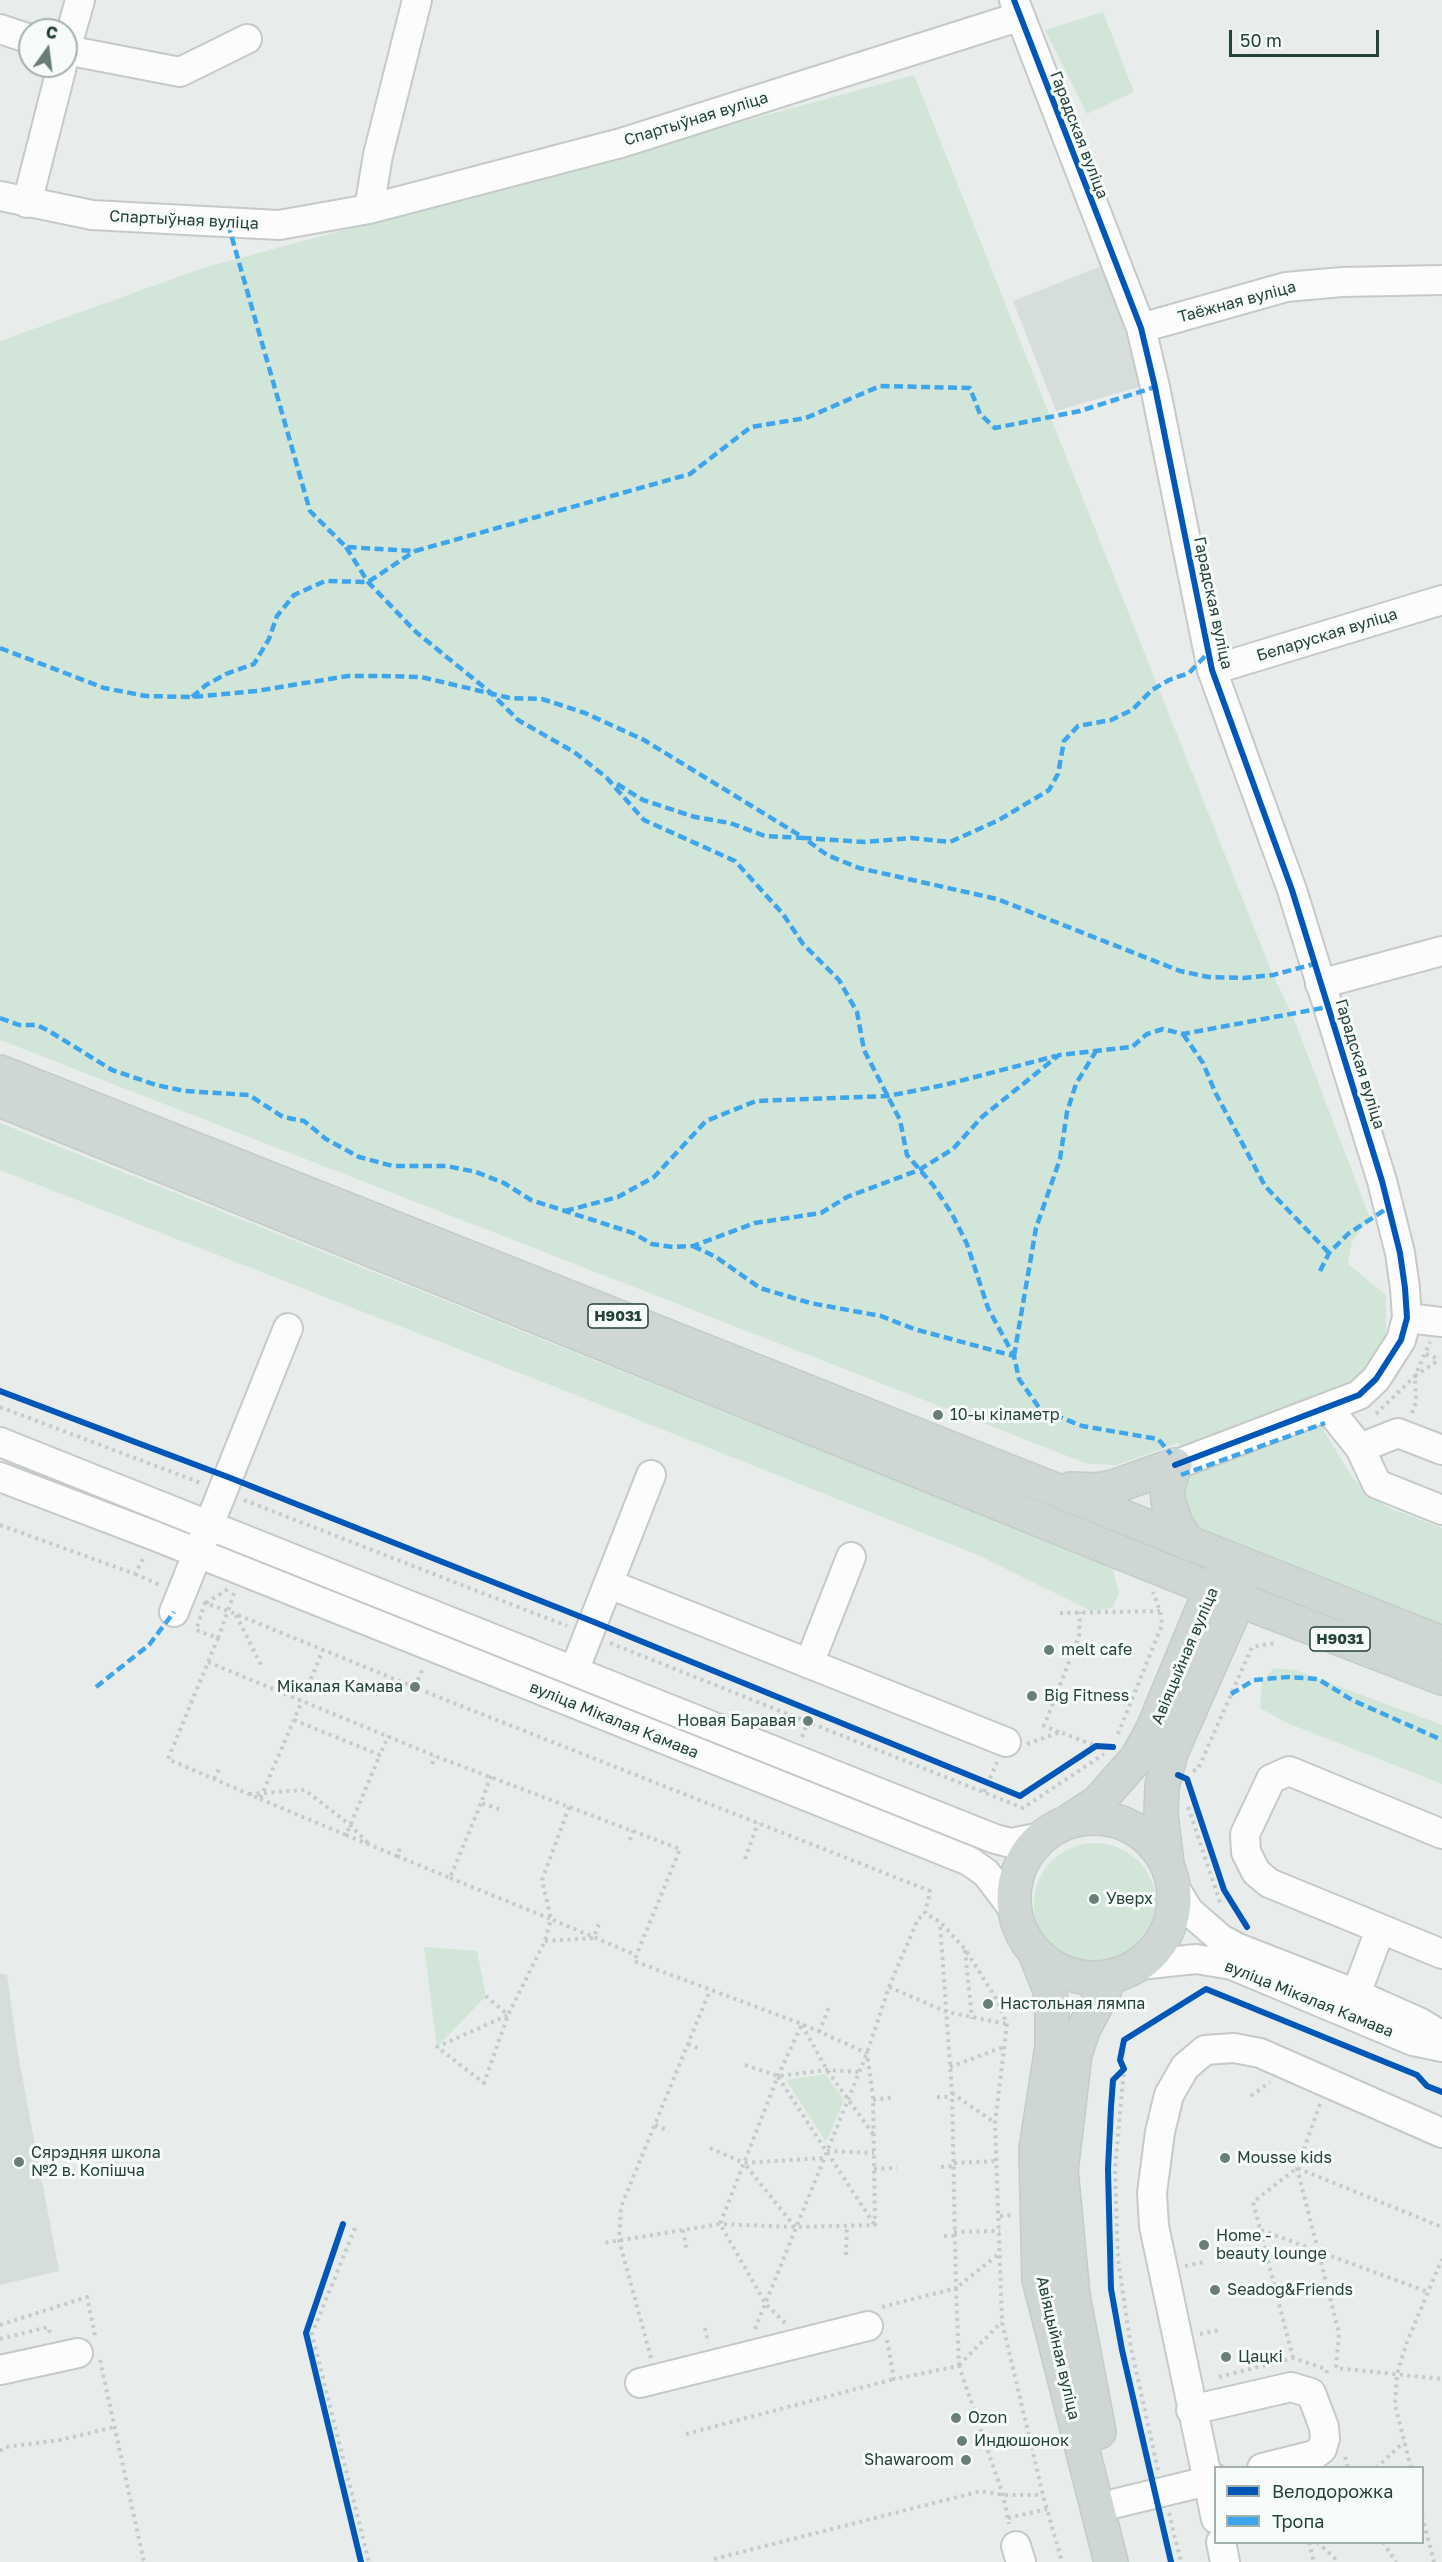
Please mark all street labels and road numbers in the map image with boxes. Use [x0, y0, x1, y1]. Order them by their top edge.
street label: Гарадская вуліца [1046, 69, 1112, 201]
street label: Спартыўная вуліца [622, 88, 770, 150]
street label: Спартыўная вуліца [109, 206, 259, 234]
street label: Таёжная вуліца [1176, 277, 1298, 327]
street label: Гарадская вуліца [1190, 535, 1236, 671]
street label: Беларуская вуліца [1254, 604, 1400, 666]
street label: Гарадская вуліца [1331, 997, 1389, 1131]
road number: Н9031 [588, 1304, 648, 1328]
street label: Авіяцыйная вуліца [1148, 1585, 1222, 1727]
road number: Н9031 [1310, 1627, 1370, 1651]
street label: вуліца Мікалая Камава [527, 1677, 701, 1763]
street label: вуліца Мікалая Камава [1222, 1956, 1396, 2042]
street label: Авіяцыйная вуліца [1032, 2274, 1084, 2422]

